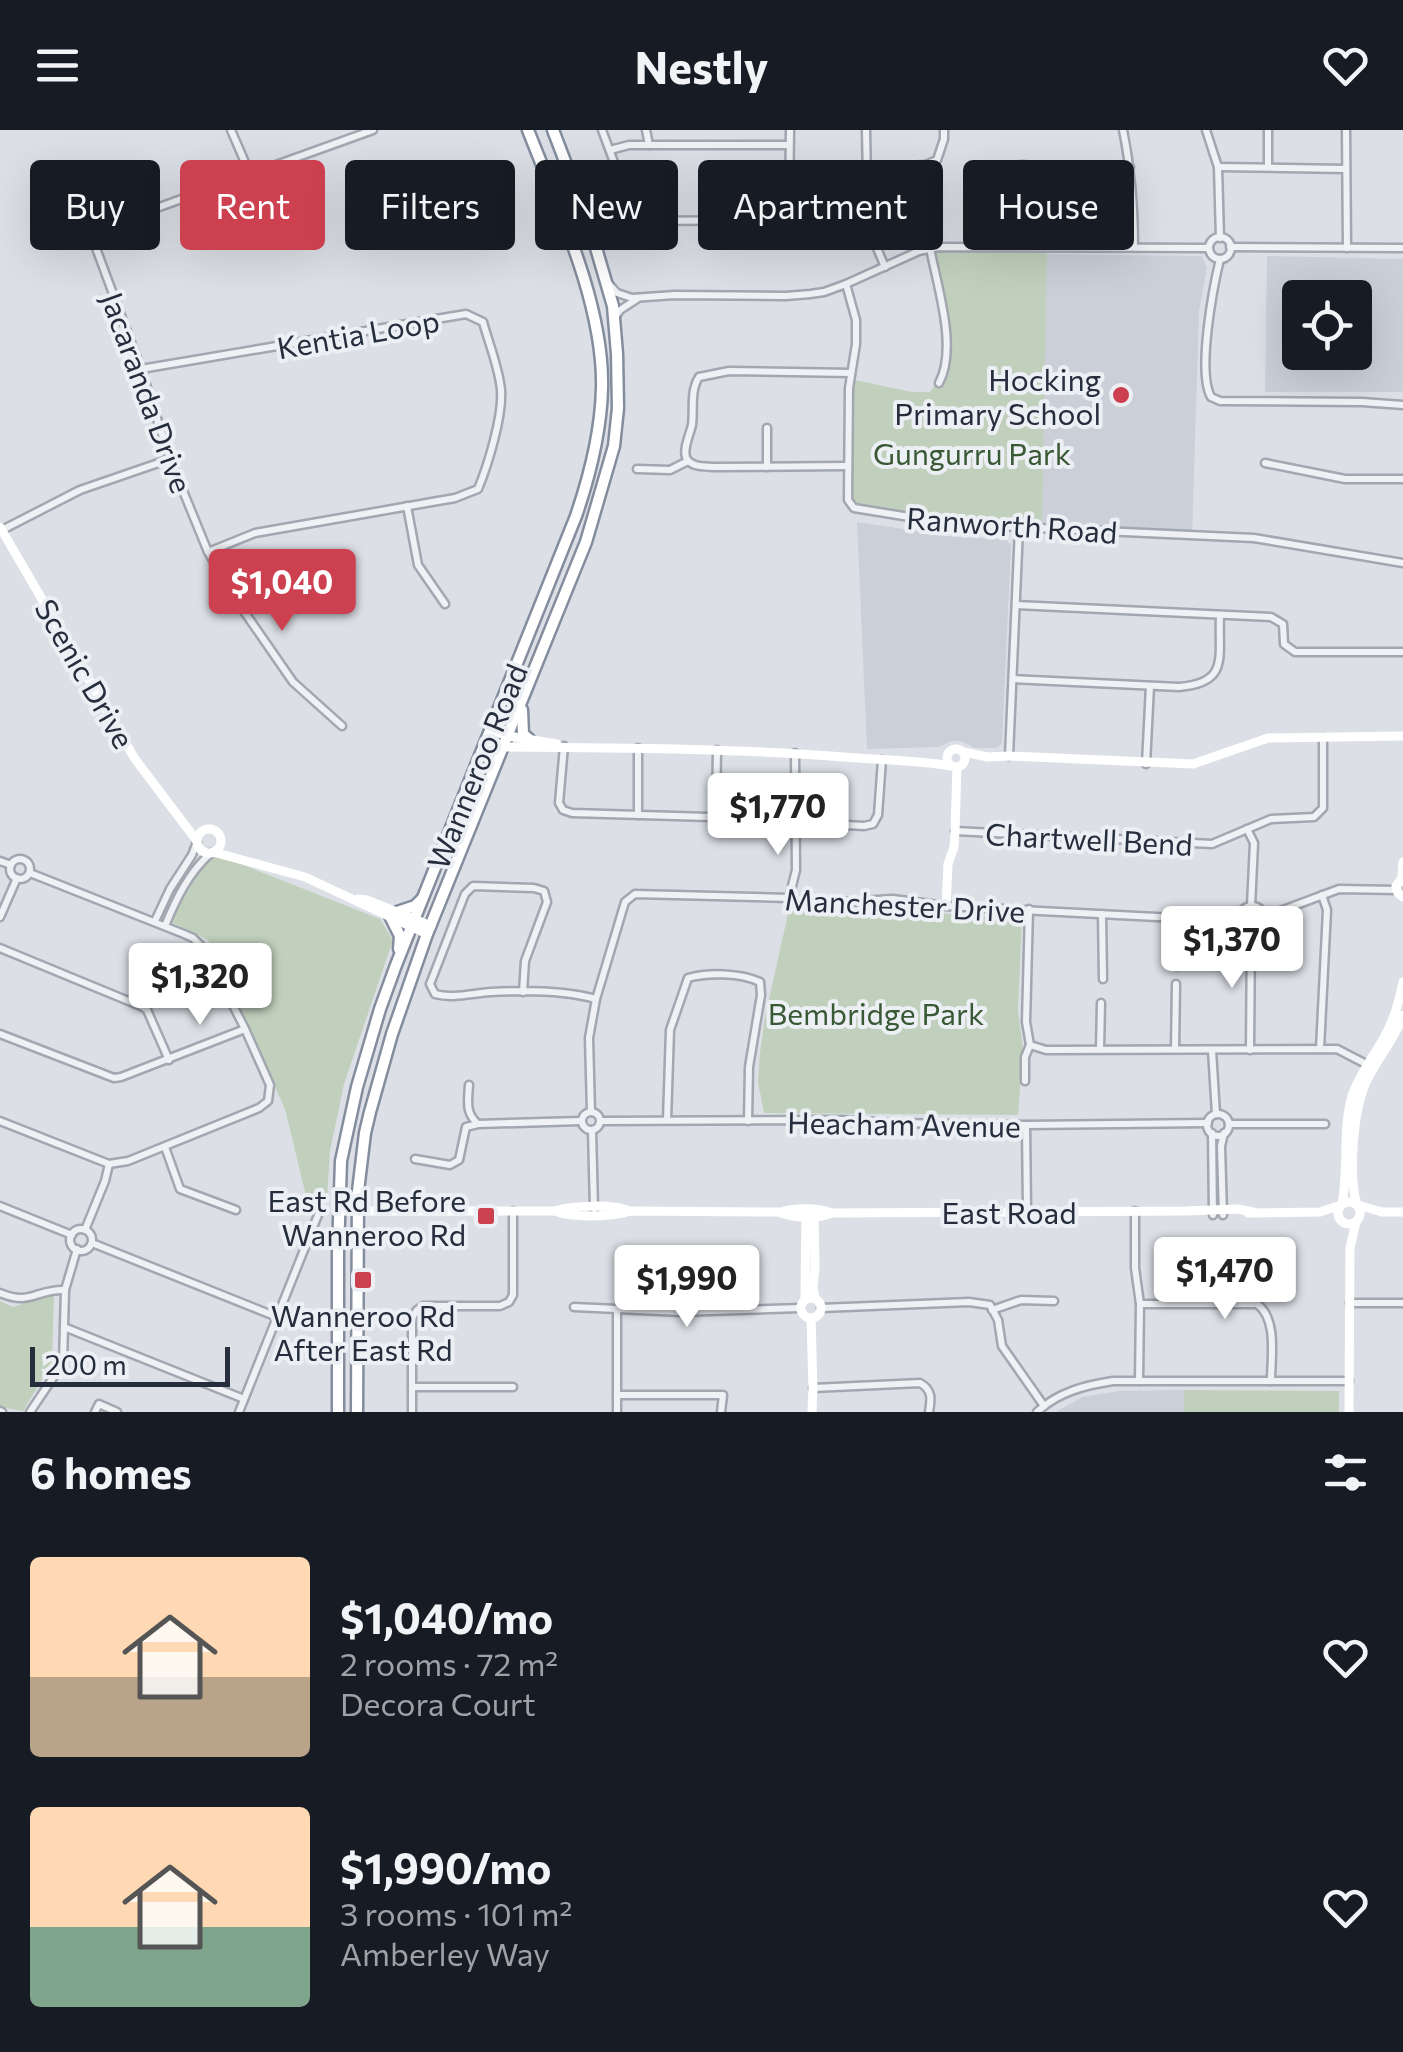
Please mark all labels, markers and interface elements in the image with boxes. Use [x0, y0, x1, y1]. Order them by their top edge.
icon: menu [30, 38, 85, 93]
text: Nestly [634, 38, 769, 93]
icon: heart [1318, 38, 1373, 93]
chip: Buy [30, 160, 160, 250]
chip: Rent [180, 160, 325, 250]
chip: Filters [345, 160, 515, 250]
chip: New [535, 160, 678, 250]
chip: Apartment [698, 160, 943, 250]
chip: House [963, 160, 1134, 250]
map controls [1282, 280, 1372, 370]
button: locate [1282, 280, 1372, 370]
street label: Jacaranda Drive [95, 287, 201, 497]
street label: Kentia Loop [274, 301, 442, 365]
place label: Hocking Primary School [894, 360, 1101, 431]
marker: Hocking Primary School [1110, 384, 1132, 406]
park label: Gungurru Park [873, 434, 1071, 471]
street label: Ranworth Road [905, 498, 1119, 550]
pin: $1,040 [201, 549, 363, 634]
text: $1,040 [231, 561, 333, 601]
street label: Scenic Drive [28, 592, 144, 754]
street label: Wanneroo Road [418, 658, 534, 874]
pin: $1,770 [697, 773, 859, 858]
text: $1,770 [730, 785, 826, 825]
street label: Chartwell Bend [984, 814, 1194, 862]
street label: Manchester Drive [784, 879, 1026, 929]
pin: $1,370 [1151, 906, 1313, 991]
text: $1,370 [1183, 918, 1281, 958]
pin: $1,320 [119, 943, 281, 1028]
text: $1,320 [151, 955, 249, 995]
park label: Bembridge Park [768, 994, 984, 1031]
street label: Heacham Avenue [787, 1102, 1021, 1144]
place label: East Rd Before Wanneroo Rd [267, 1181, 466, 1252]
street label: East Road [941, 1193, 1077, 1230]
marker: East Rd Before Wanneroo Rd [475, 1205, 497, 1227]
pin: $1,470 [1144, 1237, 1306, 1322]
pin: $1,990 [606, 1245, 768, 1330]
text: $1,470 [1176, 1249, 1274, 1289]
text: $1,990 [636, 1257, 738, 1297]
marker: Wanneroo Rd After East Rd [352, 1269, 374, 1291]
place label: Wanneroo Rd After East Rd [271, 1296, 455, 1367]
scale bar [30, 1342, 230, 1386]
text: 200 m [45, 1347, 127, 1381]
icon: filters [1318, 1445, 1373, 1500]
text: 6 homes [30, 1446, 192, 1498]
text: $1,040/mo [340, 1591, 553, 1643]
icon: home [110, 1597, 230, 1717]
icon: heart [1318, 1630, 1373, 1685]
text: 2 rooms · 72 m² [340, 1643, 558, 1683]
text: Decora Court [340, 1683, 536, 1723]
text: $1,990/mo [340, 1841, 551, 1893]
icon: home [110, 1847, 230, 1967]
icon: heart [1318, 1880, 1373, 1935]
text: 3 rooms · 101 m² [340, 1893, 572, 1933]
text: Amberley Way [340, 1933, 550, 1973]

